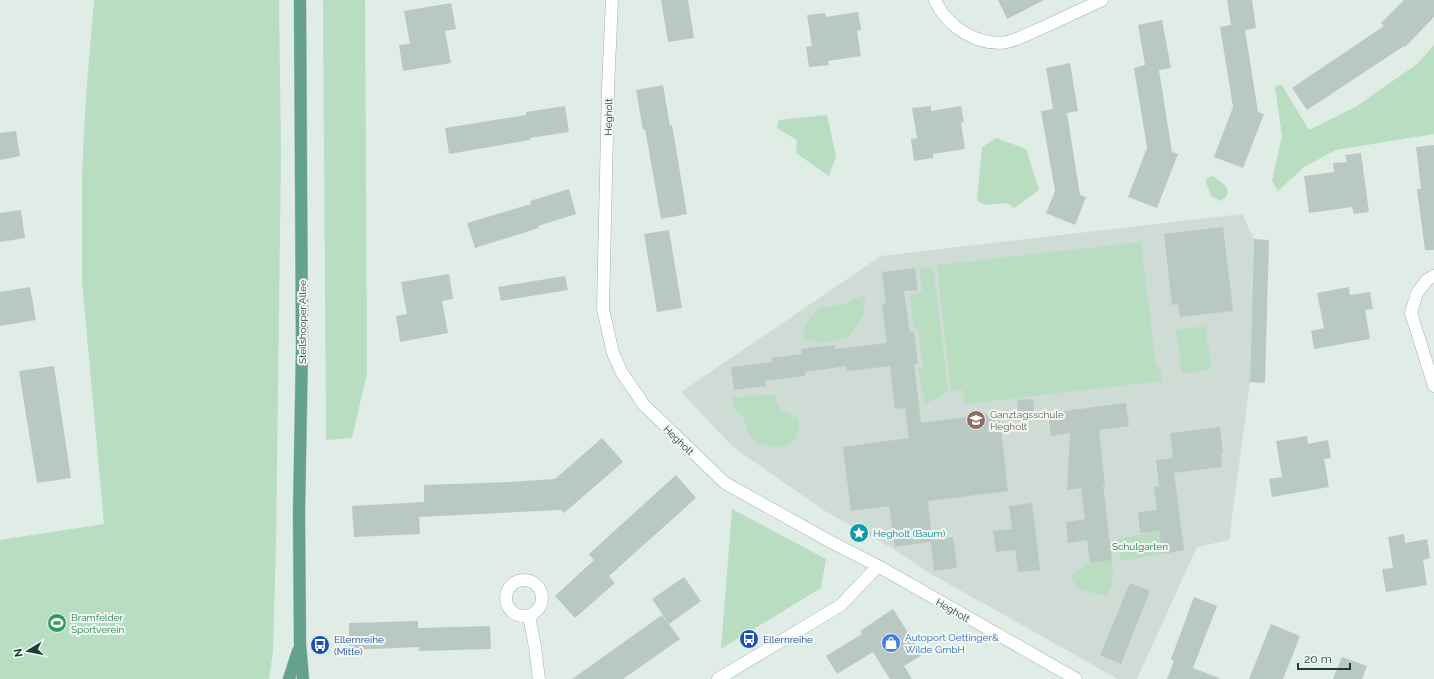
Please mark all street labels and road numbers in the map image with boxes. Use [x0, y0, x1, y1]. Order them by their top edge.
street label: Hegholt [603, 98, 614, 136]
street label: Steilshooper Allee [297, 280, 308, 364]
street label: Hegholt [661, 423, 696, 458]
street label: Hegholt [934, 596, 972, 625]

